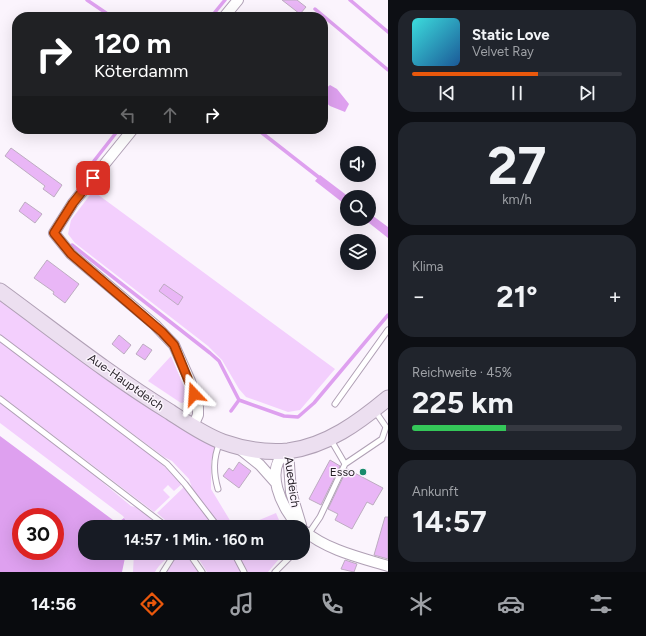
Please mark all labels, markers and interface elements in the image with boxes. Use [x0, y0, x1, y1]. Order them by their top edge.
text: 120 m [94, 26, 171, 60]
text: Static Love [472, 26, 550, 44]
icon: right [28, 28, 80, 80]
text: Velvet Ray [472, 44, 534, 59]
text: Köterdamm [94, 60, 188, 82]
icon: previous [436, 82, 458, 104]
icon: pause [506, 82, 528, 104]
icon: next [576, 82, 598, 104]
icon: left [117, 104, 139, 126]
icon: ahead [159, 104, 181, 126]
icon: right [201, 104, 223, 126]
text: 27 [487, 135, 547, 197]
map controls [340, 146, 376, 270]
button: sound [340, 146, 376, 182]
pin [76, 161, 110, 195]
icon: arrive [82, 167, 104, 189]
button: search [340, 190, 376, 226]
text: km/h [502, 192, 532, 207]
button: layers [340, 234, 376, 270]
text: Klima [412, 259, 444, 274]
text: 21° [496, 278, 538, 315]
text: − [412, 283, 426, 310]
text: + [608, 283, 622, 310]
street label: Aue-Hauptdeich [85, 351, 167, 414]
text: Reichweite · 45% [412, 365, 512, 380]
position arrow [173, 373, 215, 415]
text: 225 km [412, 384, 514, 421]
street label: Auedeich [282, 456, 303, 508]
place label: Esso [330, 465, 355, 479]
marker: Esso [358, 467, 368, 477]
text: Ankunft [412, 484, 459, 499]
text: 14:57 [412, 503, 487, 540]
speed limit sign: 30 [12, 508, 64, 560]
text: 14:57 · 1 Min. · 160 m [124, 531, 264, 549]
icon: directions [138, 590, 166, 618]
icon: music [228, 590, 256, 618]
icon: phone [318, 590, 346, 618]
icon: climate [407, 590, 435, 618]
icon: car [497, 590, 525, 618]
icon: filters [587, 590, 615, 618]
text: 14:56 [31, 593, 76, 615]

